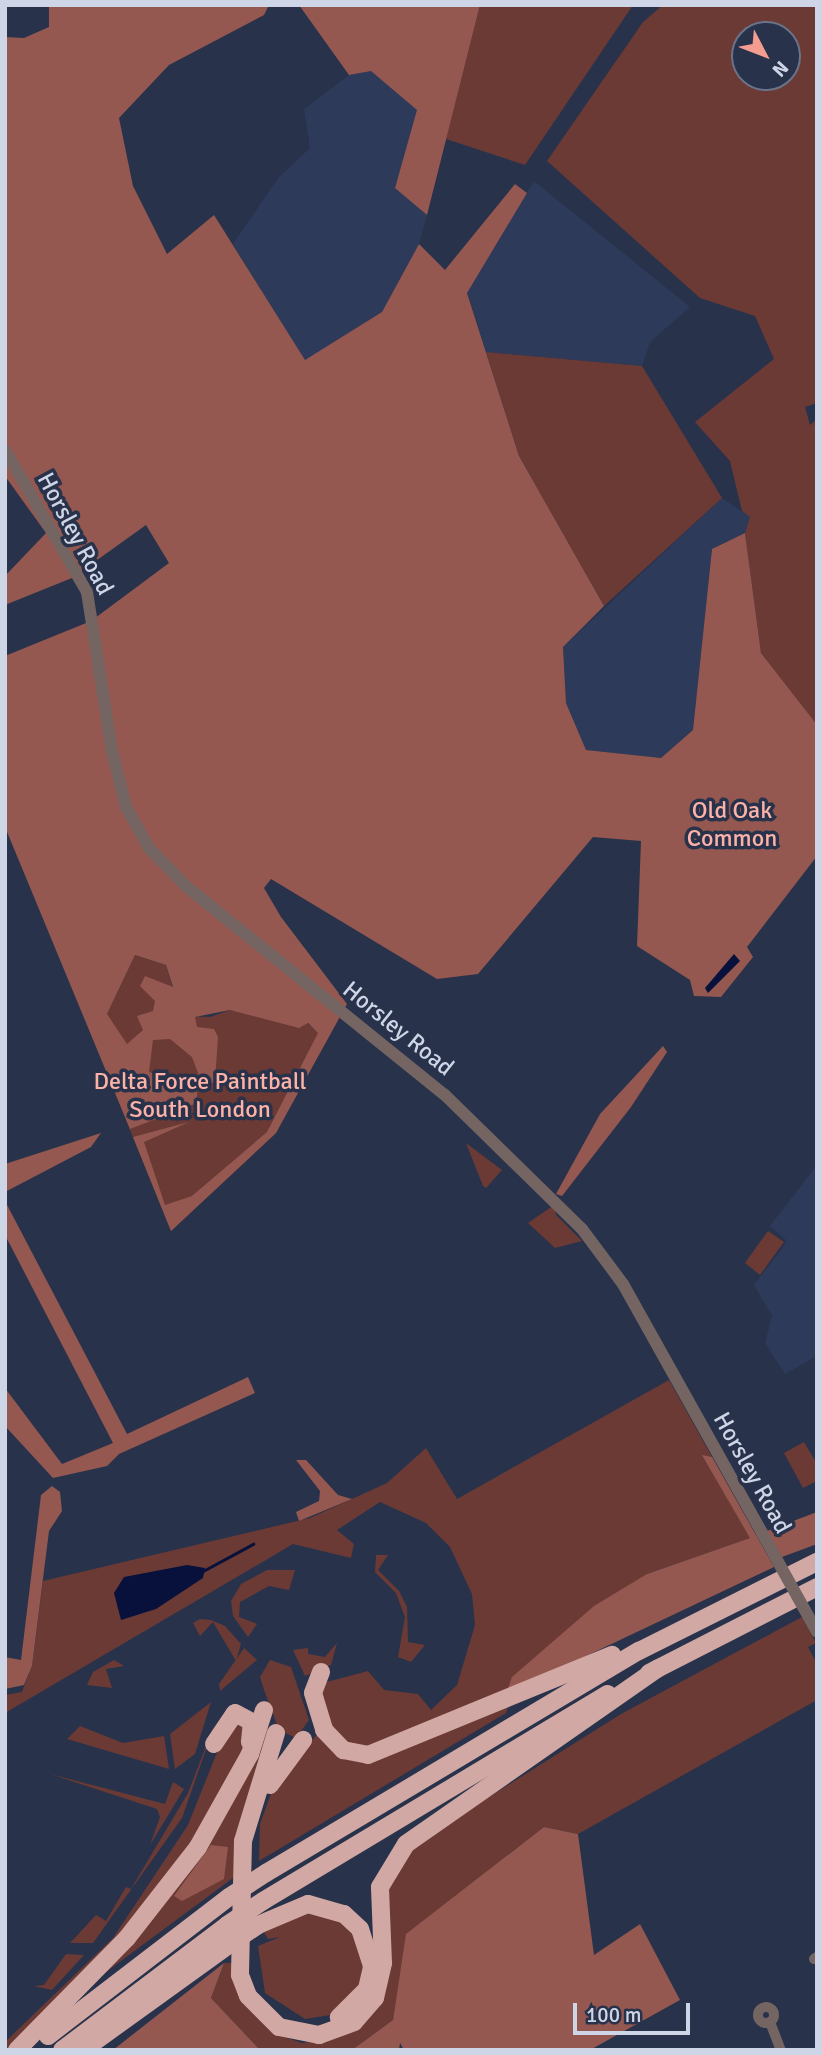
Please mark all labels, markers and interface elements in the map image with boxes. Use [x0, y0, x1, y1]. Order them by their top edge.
north arrow [731, 21, 801, 91]
text: N [767, 56, 793, 82]
street label: Horsley Road [31, 468, 119, 600]
park label: Old Oak Common [687, 797, 777, 853]
street label: Horsley Road [337, 976, 459, 1082]
park label: Delta Force Paintball South London [93, 1068, 307, 1124]
street label: Horsley Road [707, 1407, 797, 1539]
scale bar [577, 1988, 694, 2032]
text: 100 m [586, 2002, 641, 2028]

